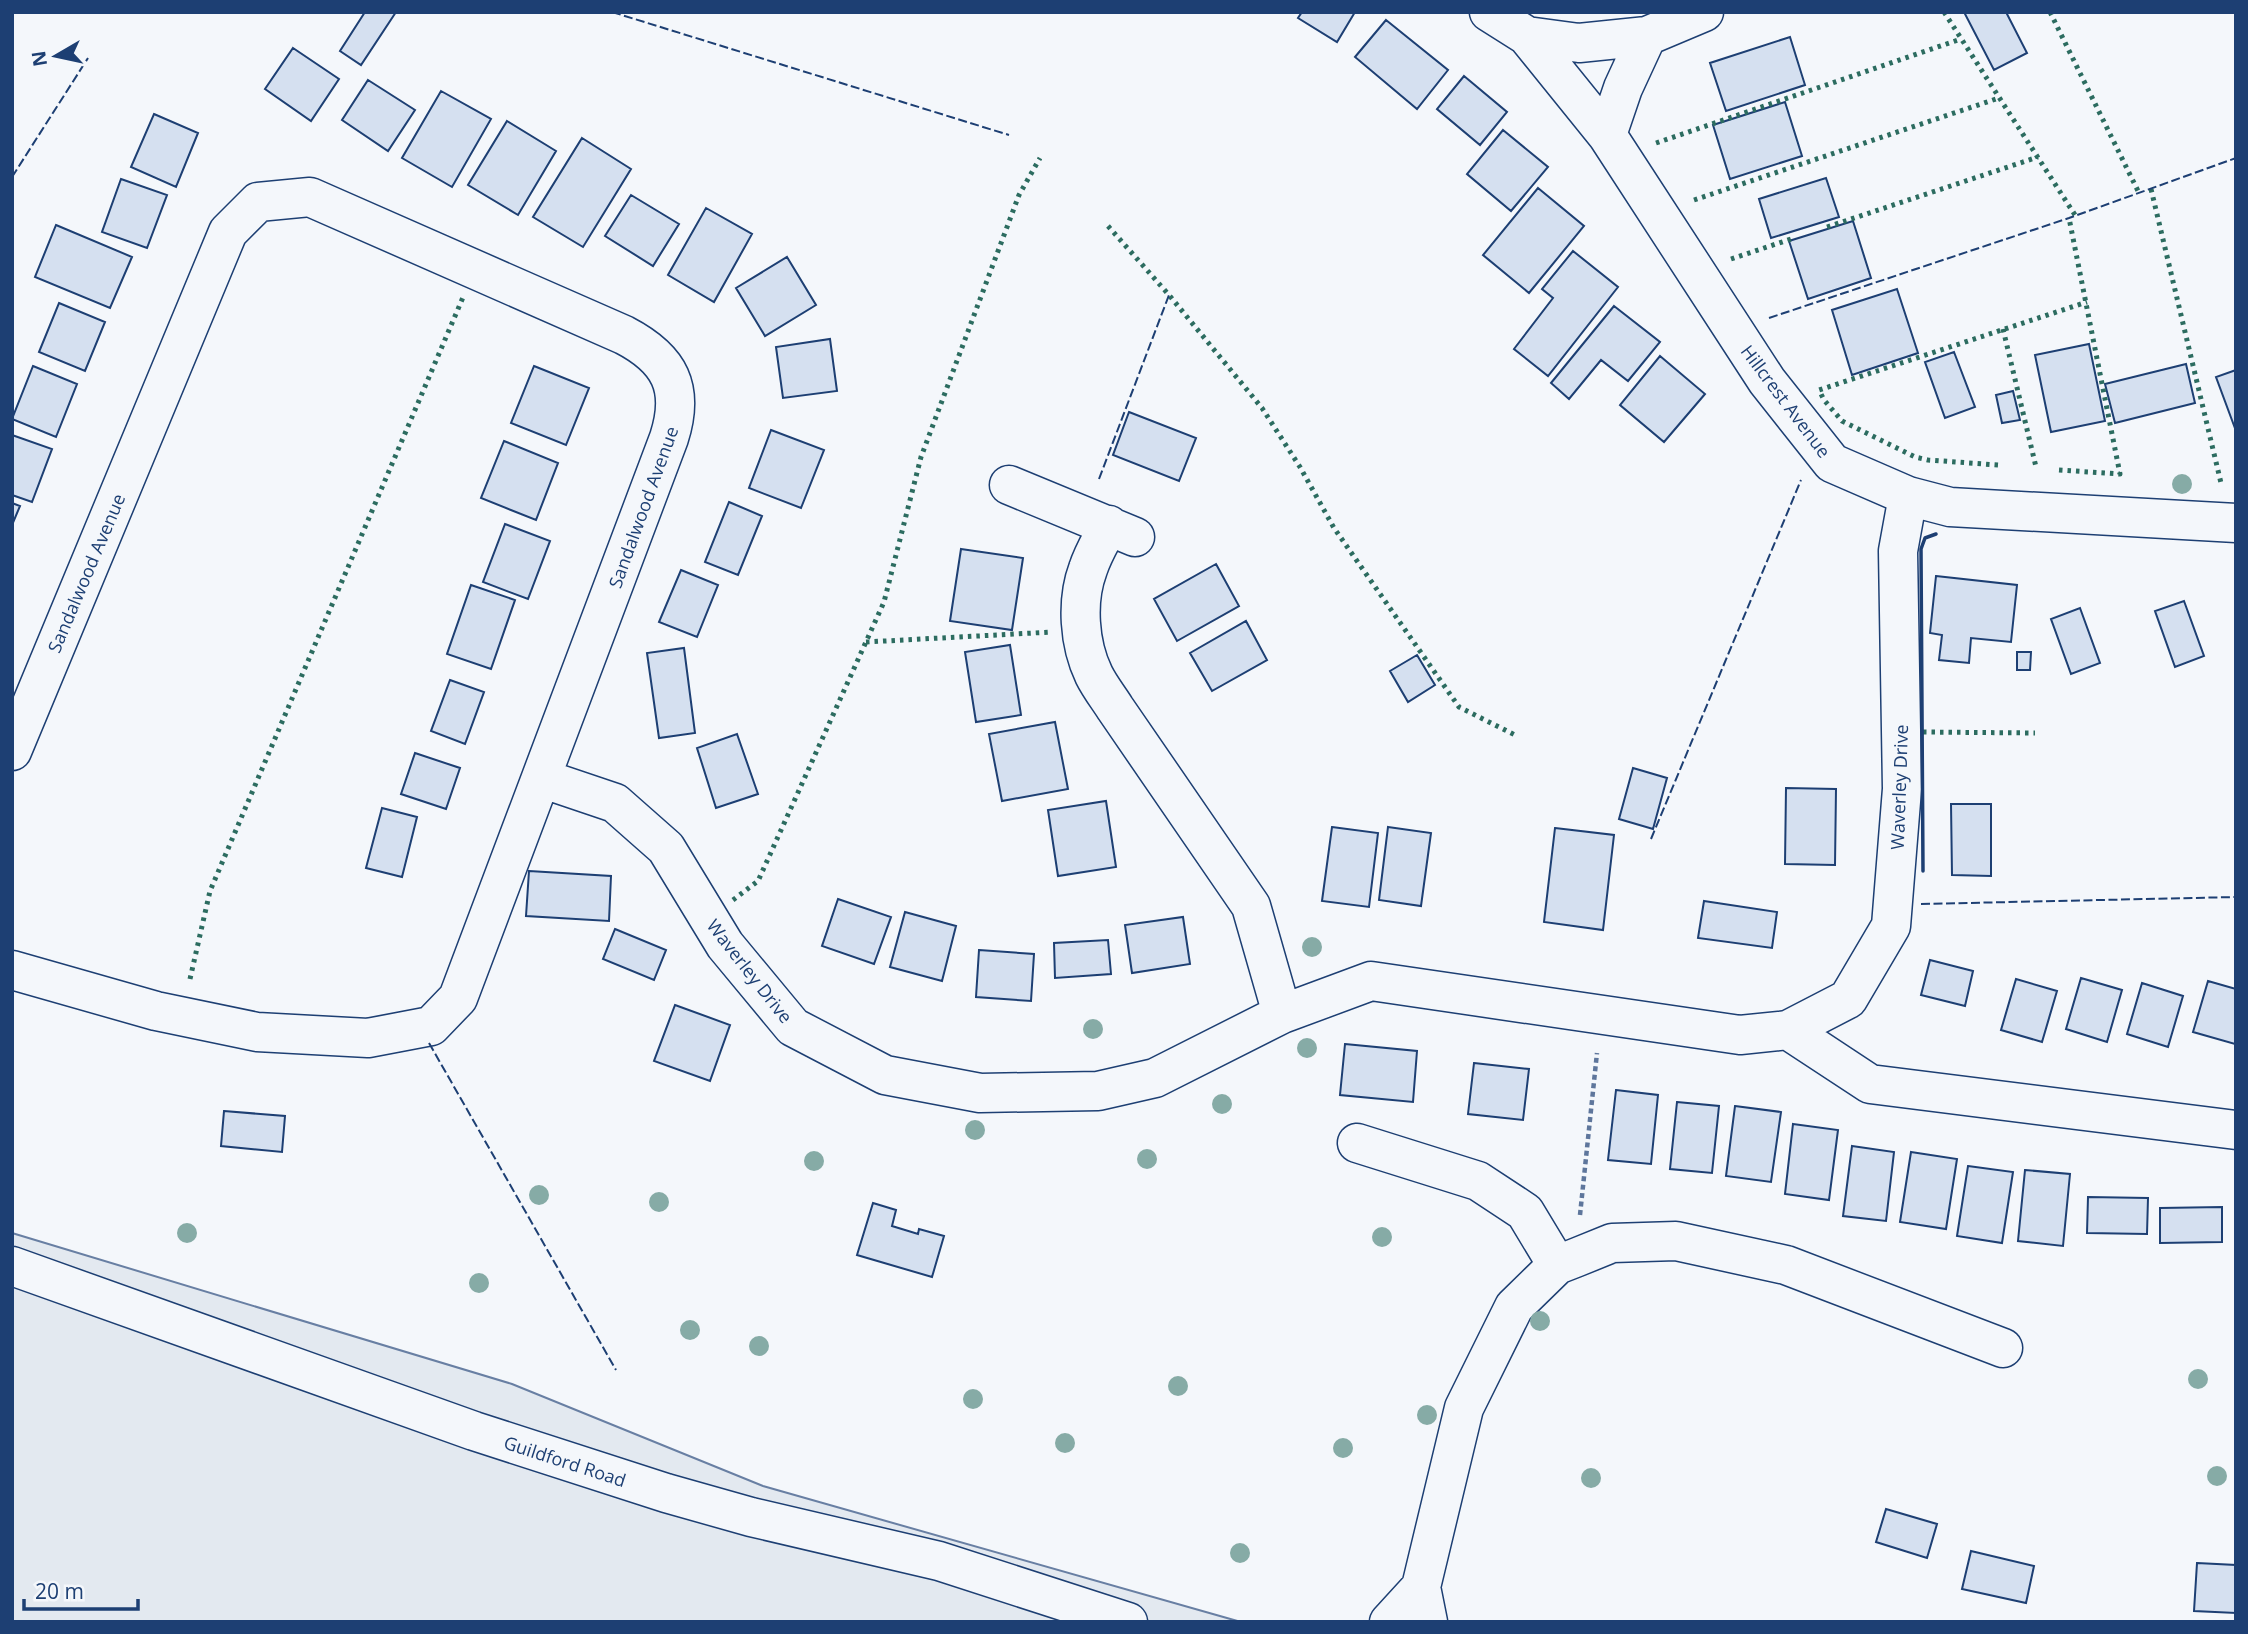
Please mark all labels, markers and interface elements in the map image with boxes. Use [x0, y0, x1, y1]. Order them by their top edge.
north arrow [21, 21, 91, 91]
text: N [25, 49, 53, 68]
street label: Hillcrest Avenue [1736, 340, 1836, 462]
street label: Sandalwood Avenue [603, 423, 683, 591]
street label: Sandalwood Avenue [42, 490, 130, 656]
street label: Waverley Drive [1885, 724, 1913, 850]
street label: Waverley Drive [702, 914, 798, 1028]
street label: Guildford Road [501, 1430, 629, 1492]
scale bar [24, 1568, 138, 1612]
text: 20 m [35, 1577, 84, 1605]

